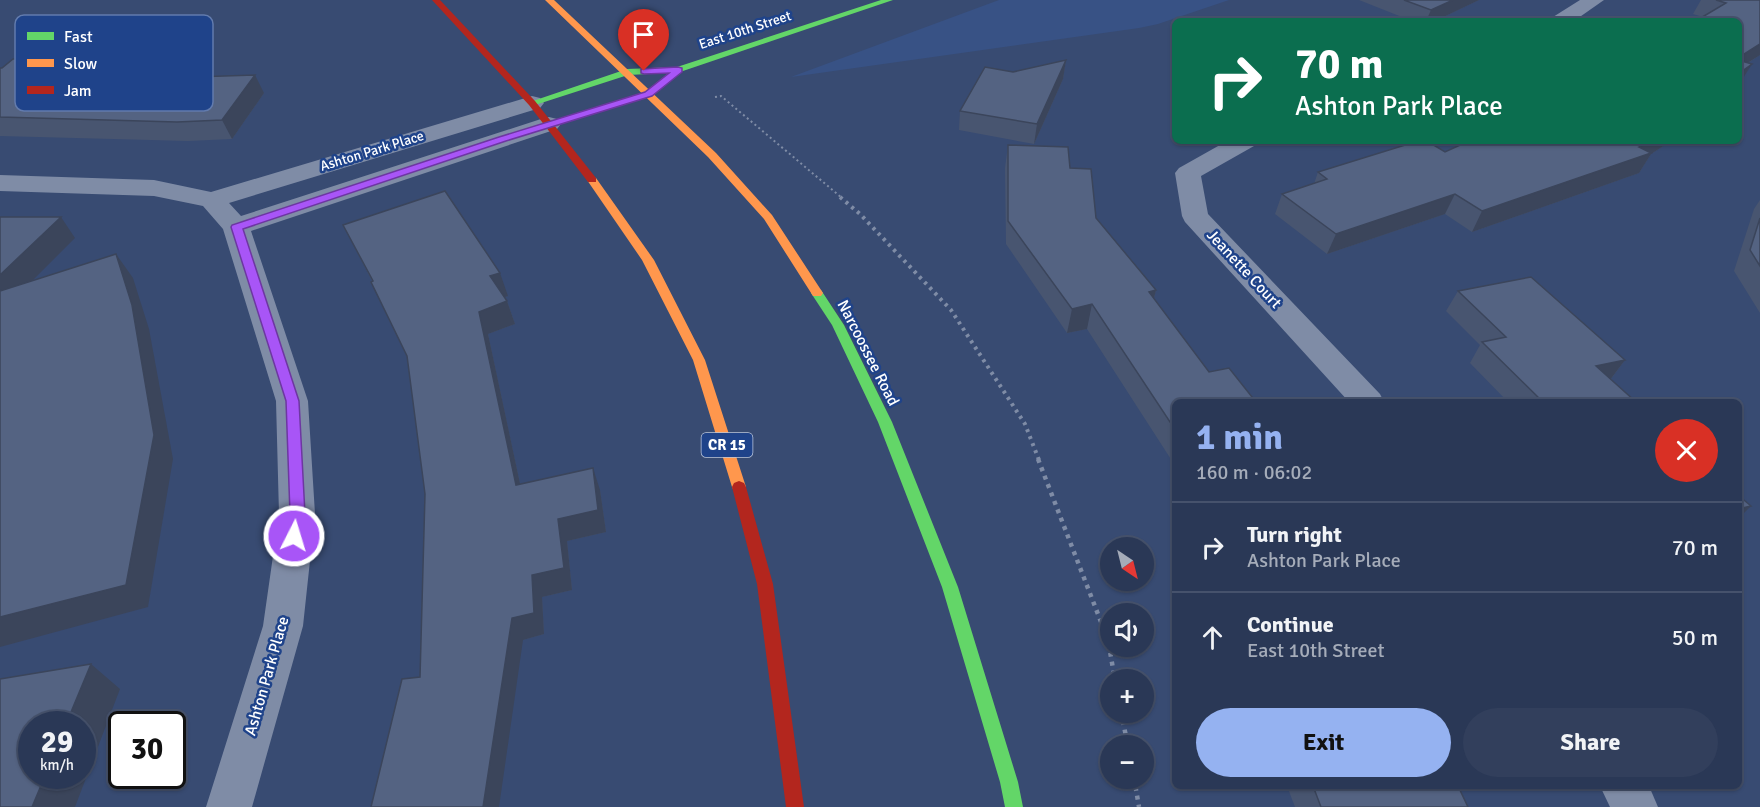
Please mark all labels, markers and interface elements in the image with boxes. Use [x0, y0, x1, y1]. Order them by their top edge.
street label: East 10th Street [697, 7, 793, 53]
pin [618, 9, 669, 71]
legend [15, 15, 213, 111]
icon: arrive [627, 18, 660, 51]
text: Fast [64, 27, 93, 47]
text: 70 m [1295, 39, 1384, 90]
icon: right [1196, 42, 1274, 120]
text: Slow [64, 54, 98, 74]
text: Jam [64, 81, 92, 101]
text: Ashton Park Place [1295, 90, 1503, 123]
street label: Ashton Park Place [318, 127, 426, 175]
street label: Jeanette Court [1202, 225, 1286, 313]
street label: Narcoossee Road [833, 297, 903, 409]
text: 1 min [1196, 415, 1283, 460]
button: close [1655, 419, 1718, 482]
road number: CR 15 [702, 433, 752, 457]
text: 160 m · 06:02 [1196, 460, 1312, 485]
position arrow [262, 504, 326, 568]
text: Turn right [1247, 521, 1342, 548]
icon: right [1196, 531, 1229, 564]
text: 70 m [1672, 534, 1718, 561]
north arrow [1100, 537, 1154, 591]
map controls [1100, 537, 1154, 789]
text: Ashton Park Place [1247, 548, 1401, 573]
button: sound [1100, 603, 1154, 657]
text: Continue [1247, 611, 1334, 638]
street label: Ashton Park Place [240, 614, 294, 738]
icon: ahead [1196, 621, 1229, 654]
text: 50 m [1672, 624, 1718, 651]
text: East 10th Street [1247, 638, 1384, 663]
button: + [1100, 669, 1154, 723]
button: Exit [1196, 708, 1451, 777]
button: Share [1463, 708, 1718, 777]
speed limit sign: 30 [108, 711, 186, 789]
text: 29 [41, 724, 73, 761]
button: − [1100, 735, 1154, 789]
text: km/h [40, 756, 74, 774]

